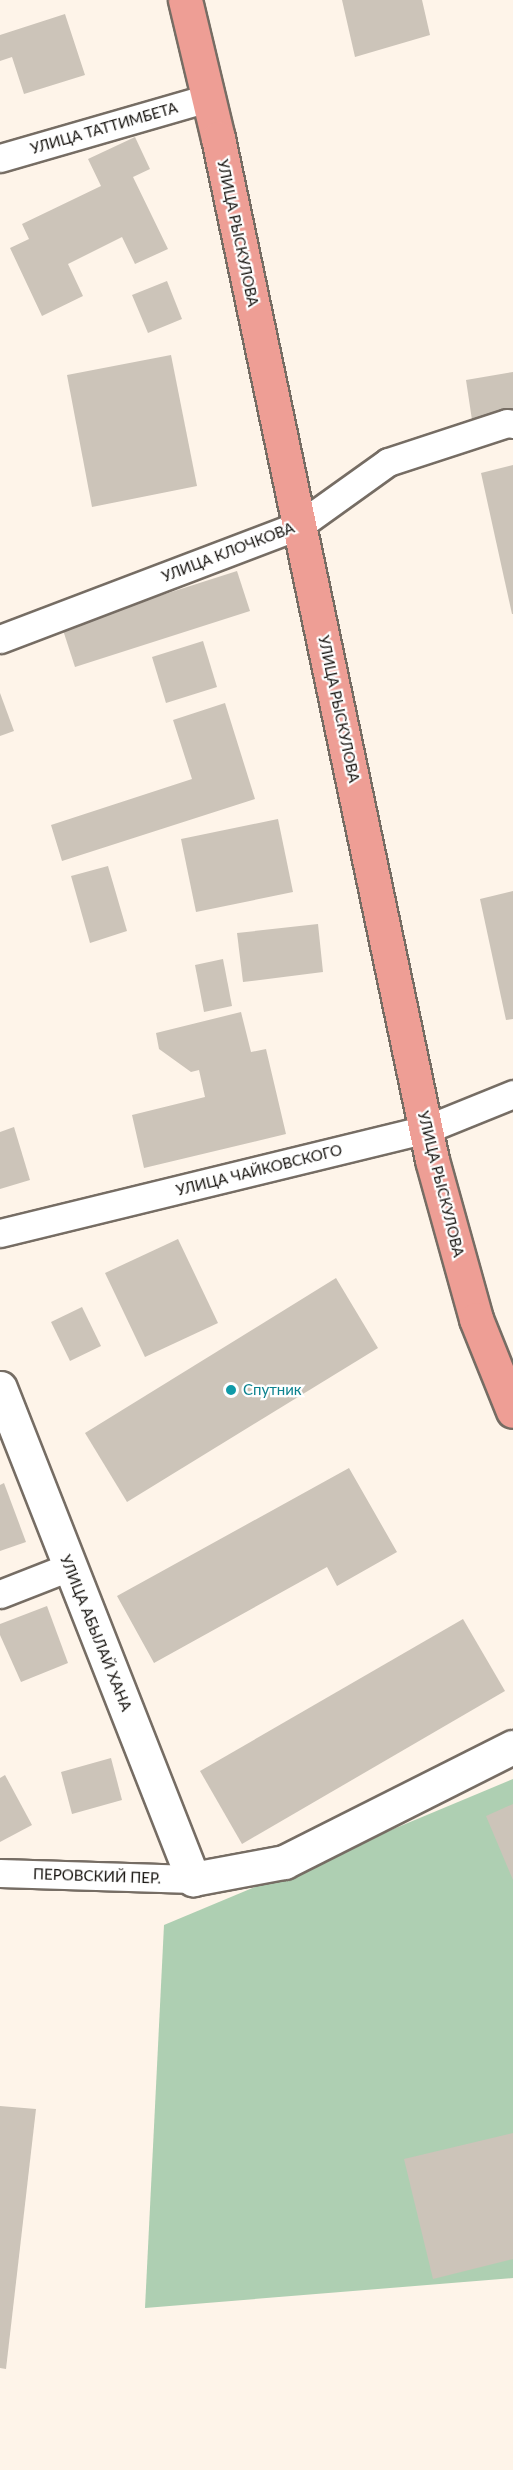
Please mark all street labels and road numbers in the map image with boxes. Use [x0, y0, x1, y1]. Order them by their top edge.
street label: УЛИЦА ТАТТИМБЕТА [28, 98, 180, 158]
street label: УЛИЦА РЫСКУЛОВА [214, 158, 262, 308]
street label: УЛИЦА КЛОЧКОВА [159, 518, 297, 586]
street label: УЛИЦА РЫСКУЛОВА [315, 634, 363, 784]
street label: УЛИЦА РЫСКУЛОВА [414, 1109, 468, 1259]
street label: УЛИЦА ЧАЙКОВСКОГО [174, 1141, 344, 1199]
street label: УЛИЦА АБЫЛАЙ ХАНА [56, 1552, 136, 1714]
street label: ПЕРОВСКИЙ ПЕР. [33, 1865, 161, 1887]

